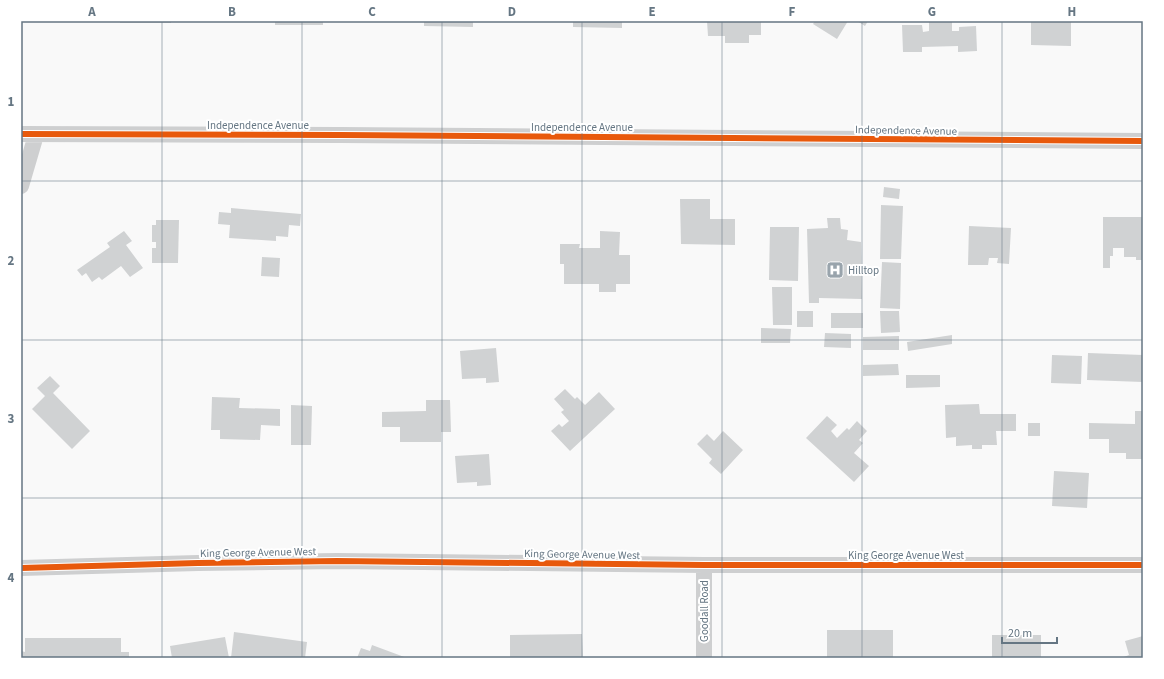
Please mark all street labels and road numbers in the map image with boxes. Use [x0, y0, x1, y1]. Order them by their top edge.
street label: Independence Avenue [207, 118, 310, 133]
street label: Independence Avenue [531, 120, 634, 135]
street label: Independence Avenue [855, 122, 958, 139]
street label: King George Avenue West [200, 544, 316, 561]
street label: King George Avenue West [524, 546, 640, 563]
street label: King George Avenue West [848, 548, 964, 563]
street label: Goodall Road [697, 580, 712, 642]

